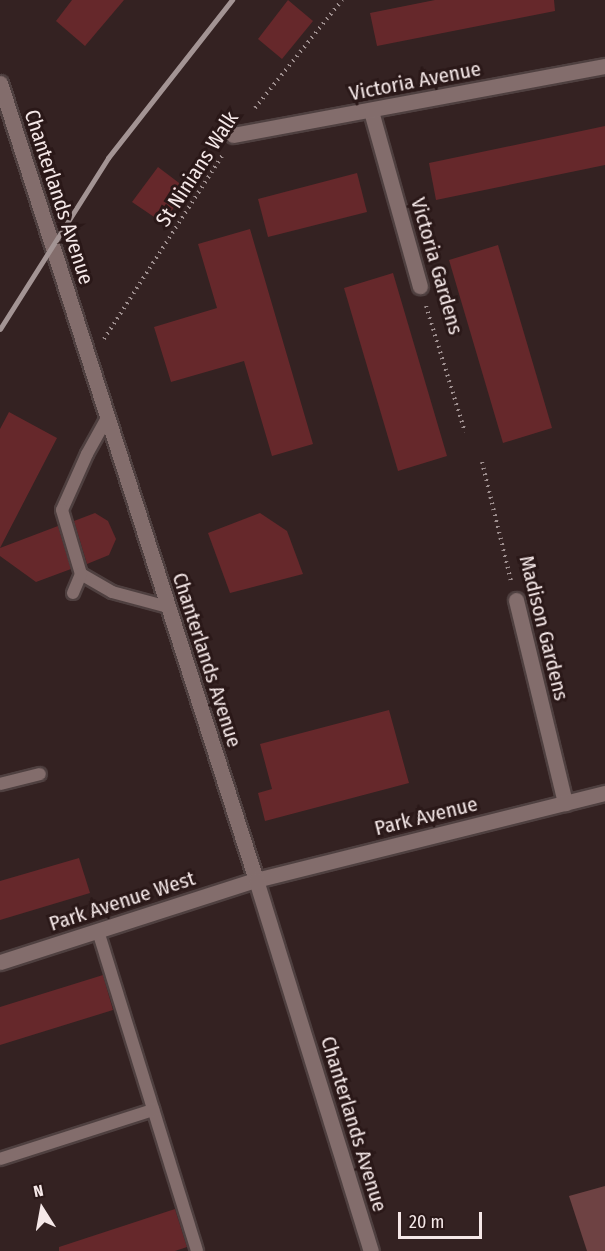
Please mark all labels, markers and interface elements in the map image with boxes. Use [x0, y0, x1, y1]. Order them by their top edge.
street label: Victoria Avenue [347, 56, 483, 106]
street label: Chanterlands Avenue [19, 106, 99, 288]
street label: St Ninians Walk [150, 107, 244, 231]
street label: Victoria Gardens [405, 195, 469, 337]
street label: Madison Gardens [514, 553, 574, 703]
street label: Chanterlands Avenue [167, 569, 247, 751]
street label: Park Avenue [372, 791, 480, 841]
street label: Park Avenue West [46, 866, 198, 936]
street label: Chanterlands Avenue [315, 1033, 393, 1215]
north arrow [12, 1179, 72, 1239]
text: N [32, 1181, 45, 1201]
scale bar [401, 1200, 485, 1238]
text: 20 m [409, 1211, 444, 1233]

